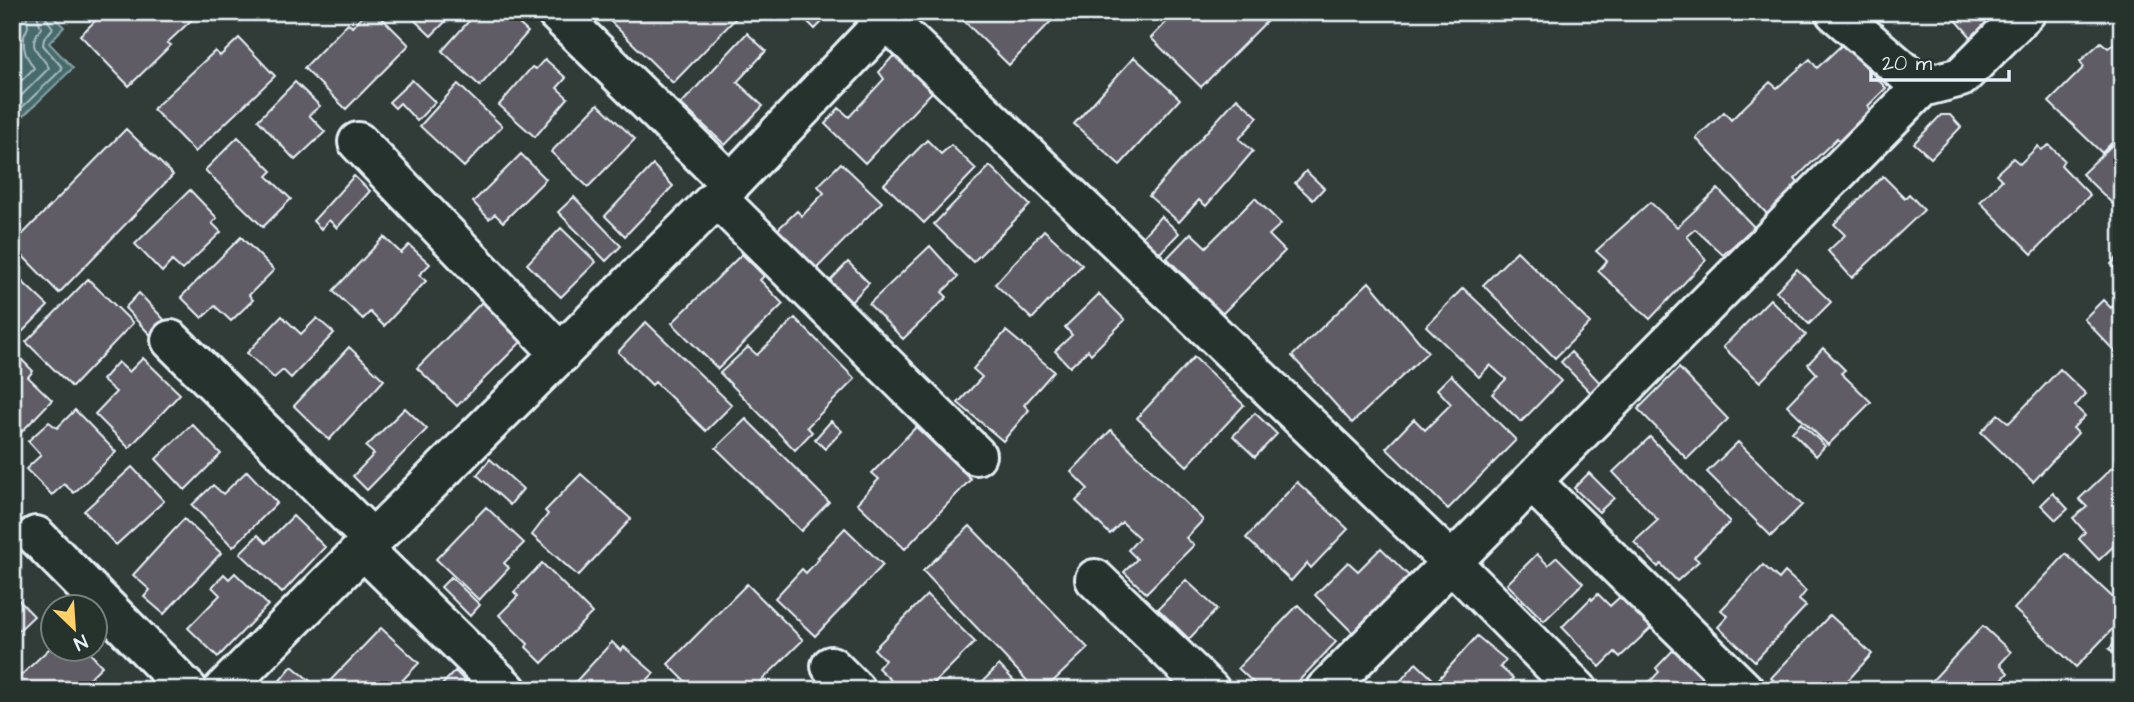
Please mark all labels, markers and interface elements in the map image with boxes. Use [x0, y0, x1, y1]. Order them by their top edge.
scale bar [1871, 38, 2010, 82]
text: 20 m [1882, 49, 1933, 78]
north arrow [38, 594, 108, 664]
text: N [69, 627, 92, 657]

